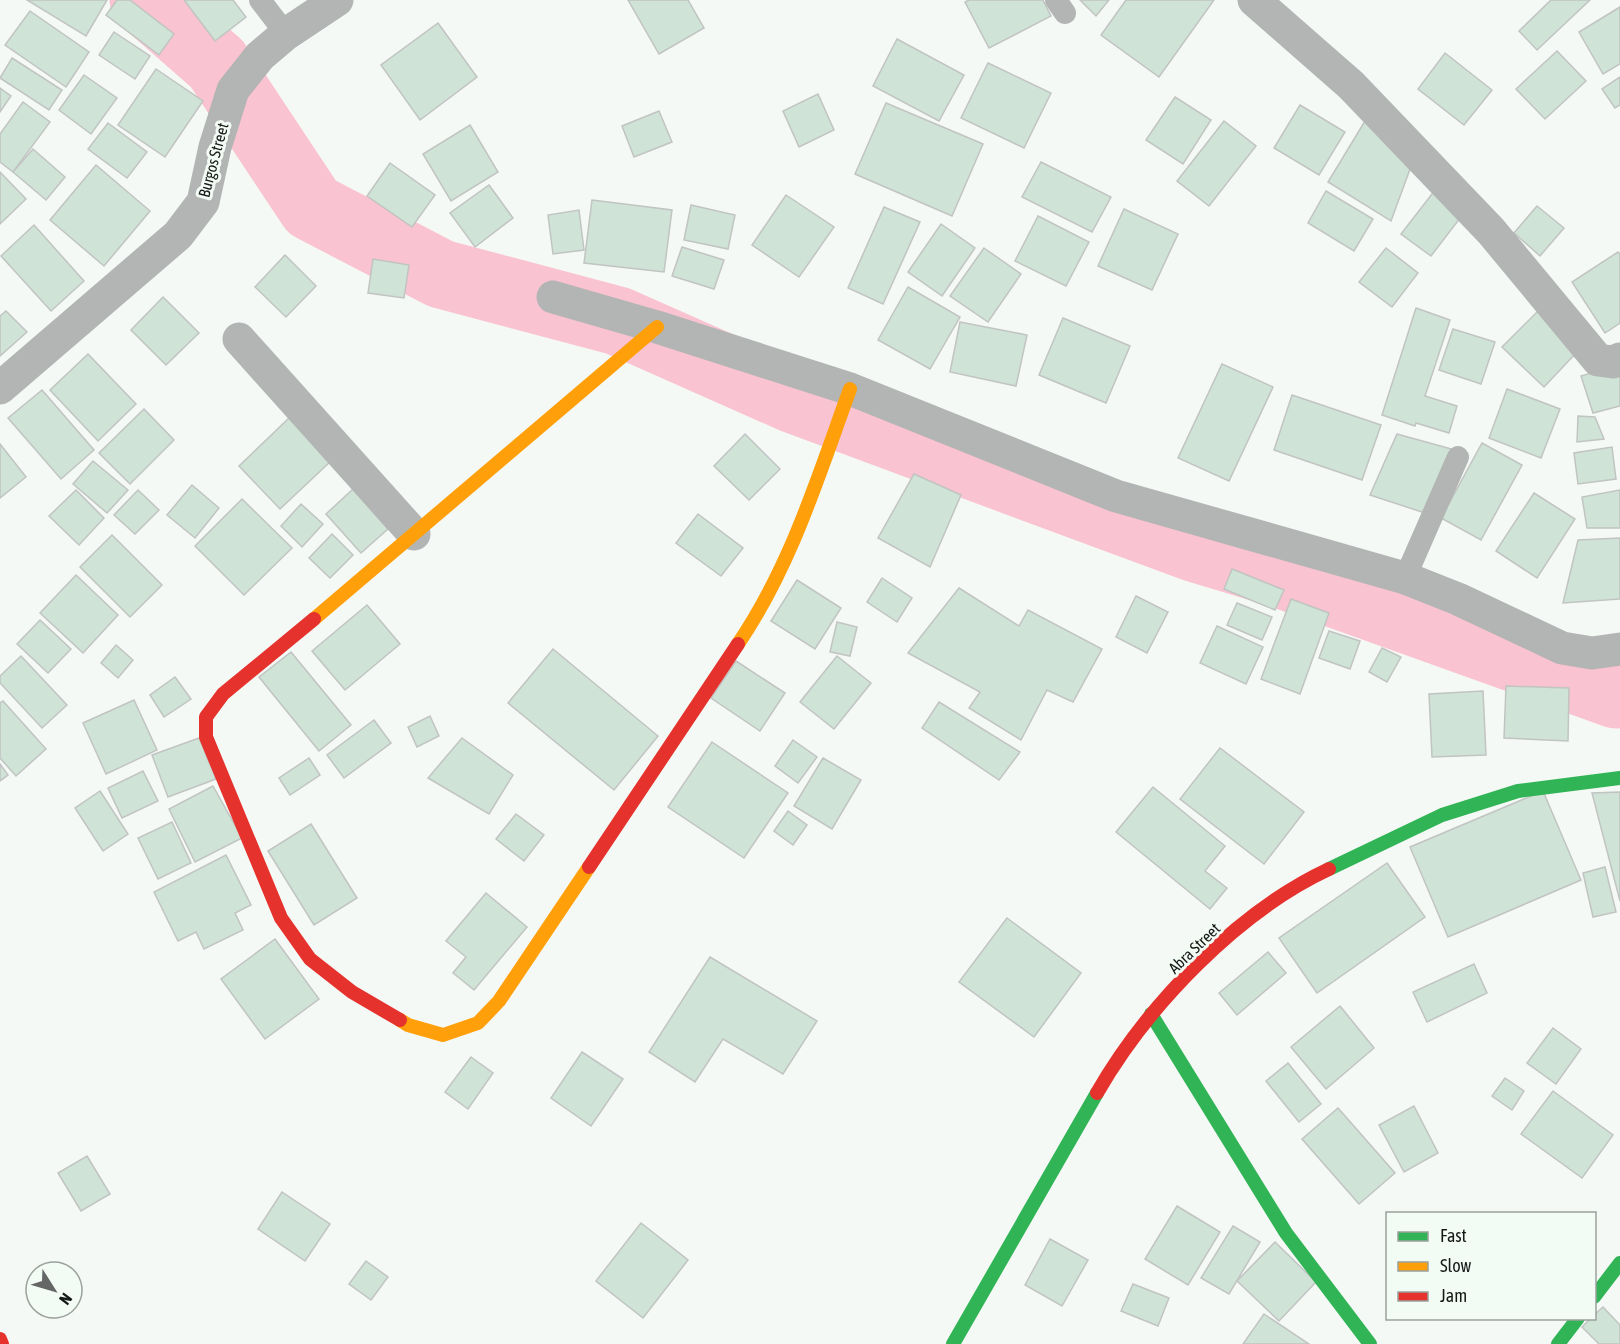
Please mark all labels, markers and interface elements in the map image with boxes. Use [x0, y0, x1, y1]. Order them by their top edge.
street label: Burgos Street [194, 120, 233, 200]
street label: Abra Street [1165, 919, 1224, 977]
legend [1386, 1212, 1596, 1320]
text: Fast [1440, 1225, 1467, 1246]
text: Slow [1440, 1255, 1471, 1276]
north arrow [24, 1260, 84, 1320]
text: Jam [1440, 1285, 1467, 1306]
text: N [56, 1290, 76, 1308]

